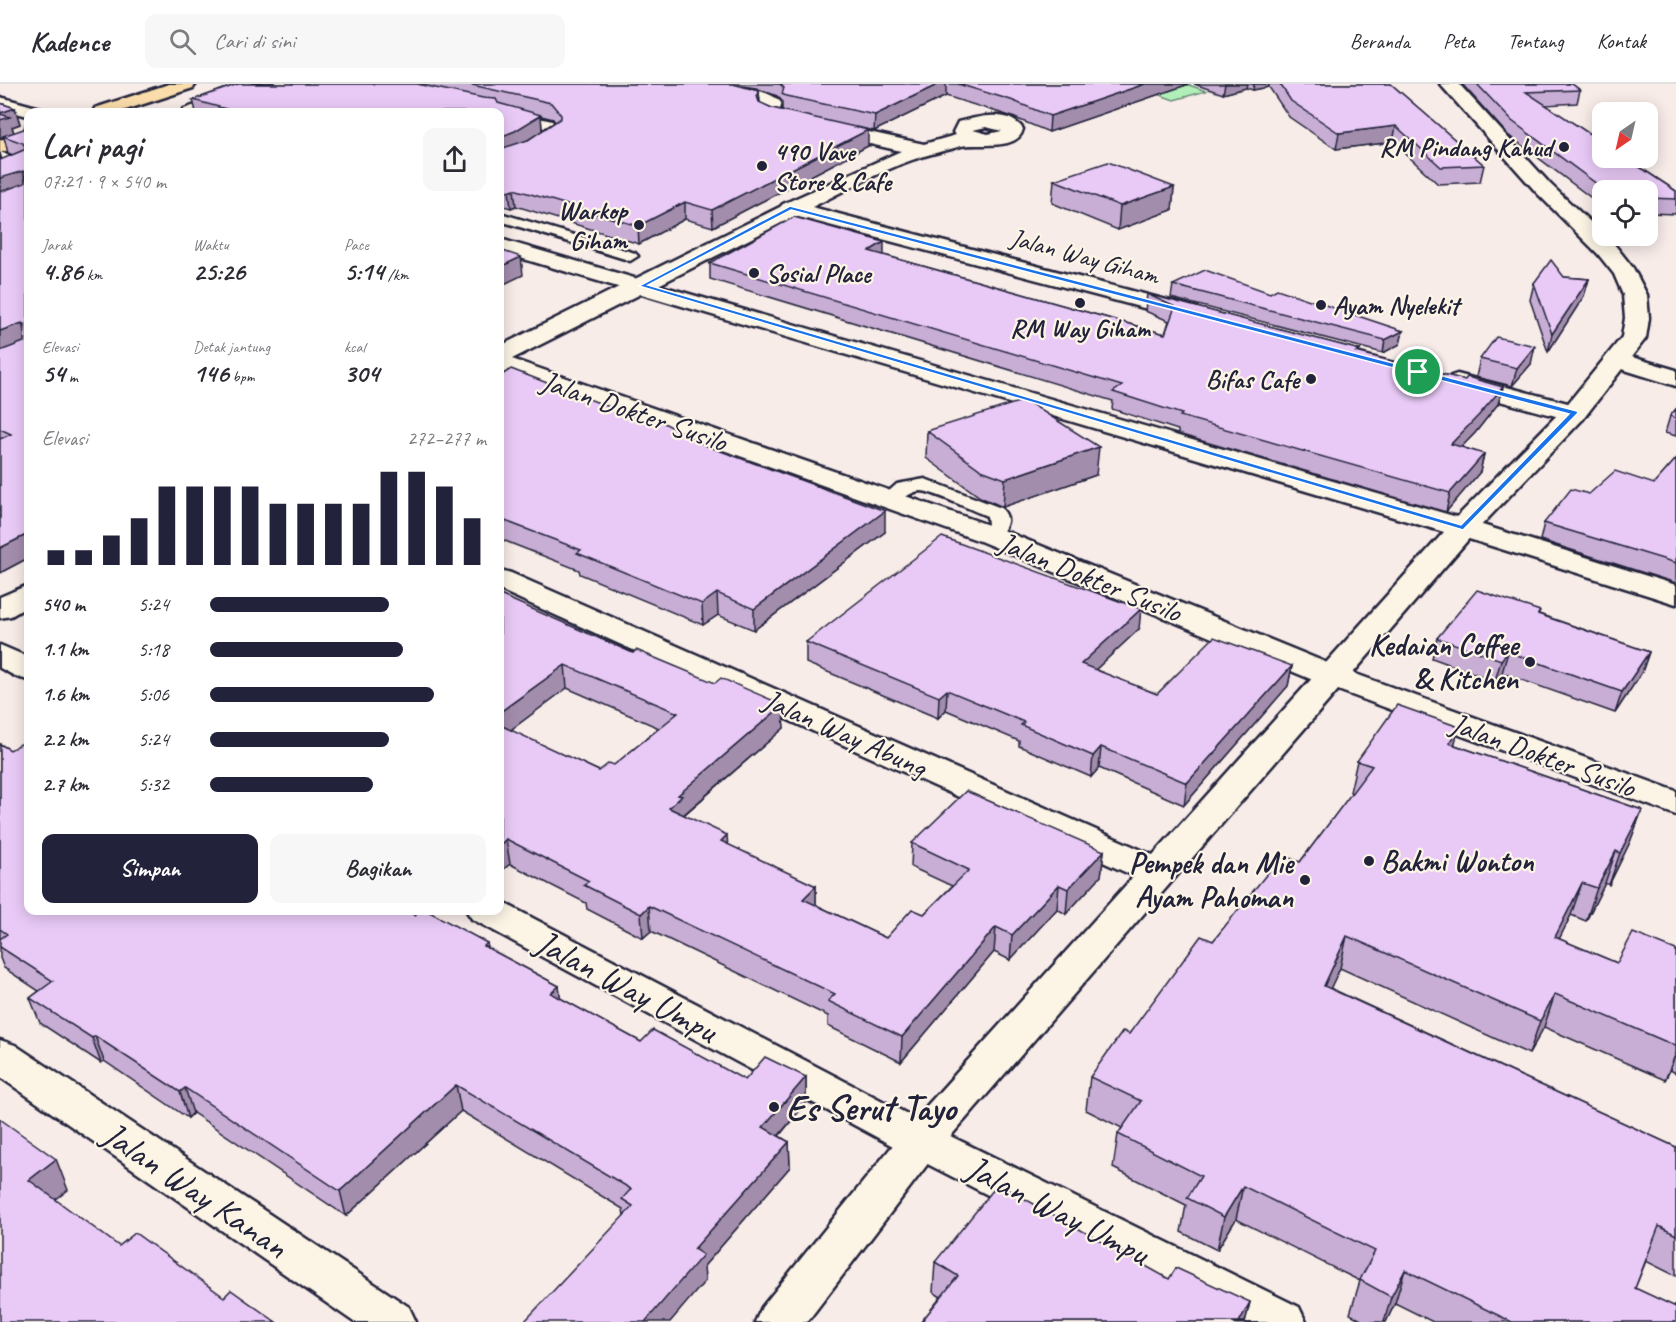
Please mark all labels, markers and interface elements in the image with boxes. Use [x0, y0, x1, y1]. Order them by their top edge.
search box [145, 14, 565, 68]
text: Kadence [30, 24, 109, 59]
icon: search [166, 25, 199, 58]
text: Cari di sini [214, 27, 295, 55]
text: Beranda [1350, 28, 1410, 54]
text: Peta [1443, 28, 1474, 54]
text: Tentang [1507, 28, 1564, 54]
text: Kontak [1597, 28, 1646, 54]
north arrow [1592, 102, 1658, 168]
map controls [1592, 102, 1658, 246]
text: Lari pagi [42, 125, 142, 167]
button: share [423, 128, 486, 191]
place label: RM Pindang Kahud [1379, 131, 1557, 164]
place label: 490 Vave Store & Cafe [774, 135, 893, 198]
marker: RM Pindang Kahud [1557, 140, 1571, 154]
marker: 490 Vave Store & Cafe [755, 159, 769, 173]
text: 07:21 · 9 × 540 m [42, 169, 166, 194]
button: locate [1592, 180, 1658, 246]
place label: Warkop Giham [558, 194, 629, 257]
marker: Warkop Giham [632, 218, 646, 232]
street label: Jalan Way Giham [1005, 220, 1165, 293]
text: Jarak [42, 235, 72, 255]
text: Waktu [193, 235, 229, 255]
text: Pace [344, 235, 369, 255]
text: 4.86 [42, 255, 83, 288]
text: 25:26 [193, 255, 245, 288]
text: 5:14 [344, 255, 384, 288]
place label: Sosial Place [766, 257, 873, 290]
text: km [83, 265, 102, 285]
text: /km [384, 265, 409, 285]
marker: Sosial Place [747, 266, 761, 280]
place label: Ayam Nyelekit [1333, 289, 1463, 322]
marker: RM Way Giham [1073, 296, 1087, 310]
marker: Ayam Nyelekit [1314, 298, 1328, 312]
place label: RM Way Giham [1010, 312, 1151, 345]
text: Elevasi [42, 337, 79, 357]
text: Detak jantung [193, 337, 270, 357]
text: kcal [344, 337, 365, 357]
pin [1392, 346, 1443, 397]
icon: arrive [1401, 355, 1434, 388]
text: 54 [42, 357, 65, 390]
text: 146 [193, 357, 229, 390]
text: 304 [344, 357, 379, 390]
street label: Jalan Dokter Susilo [534, 361, 733, 461]
place label: Bifas Cafe [1206, 363, 1301, 396]
text: m [65, 367, 78, 387]
text: bpm [229, 367, 255, 387]
marker: Bifas Cafe [1304, 372, 1318, 386]
text: Elevasi [42, 426, 88, 451]
text: 272–277 m [407, 426, 486, 451]
street label: Jalan Dokter Susilo [991, 522, 1188, 631]
text: 540 m [42, 592, 85, 617]
text: 5:24 [138, 592, 169, 617]
place label: Kedaian Coffee & Kitchen [1369, 626, 1521, 698]
text: 1.1 km [42, 637, 89, 662]
text: 5:18 [138, 637, 169, 662]
marker: Kedaian Coffee & Kitchen [1523, 655, 1537, 669]
street label: Jalan Way Abung [756, 679, 934, 787]
text: 1.6 km [42, 682, 89, 707]
text: 5:06 [138, 682, 169, 707]
street label: Jalan Dokter Susilo [1444, 703, 1642, 806]
text: 2.2 km [42, 727, 89, 752]
text: 5:24 [138, 727, 169, 752]
text: 2.7 km [42, 772, 88, 797]
text: 5:32 [138, 772, 169, 797]
button: Simpan [42, 834, 258, 903]
button: Bagikan [270, 834, 486, 903]
place label: Bakmi Wonton [1381, 842, 1535, 880]
place label: Pempek dan Mie Ayam Pahoman [1129, 844, 1295, 916]
marker: Bakmi Wonton [1362, 854, 1376, 868]
marker: Pempek dan Mie Ayam Pahoman [1298, 873, 1312, 887]
street label: Jalan Way Umpu [526, 918, 728, 1054]
place label: Es Serut Tayo [786, 1085, 959, 1131]
marker: Es Serut Tayo [767, 1100, 781, 1114]
street label: Jalan Way Kanan [92, 1110, 298, 1269]
street label: Jalan Way Umpu [957, 1143, 1159, 1277]

